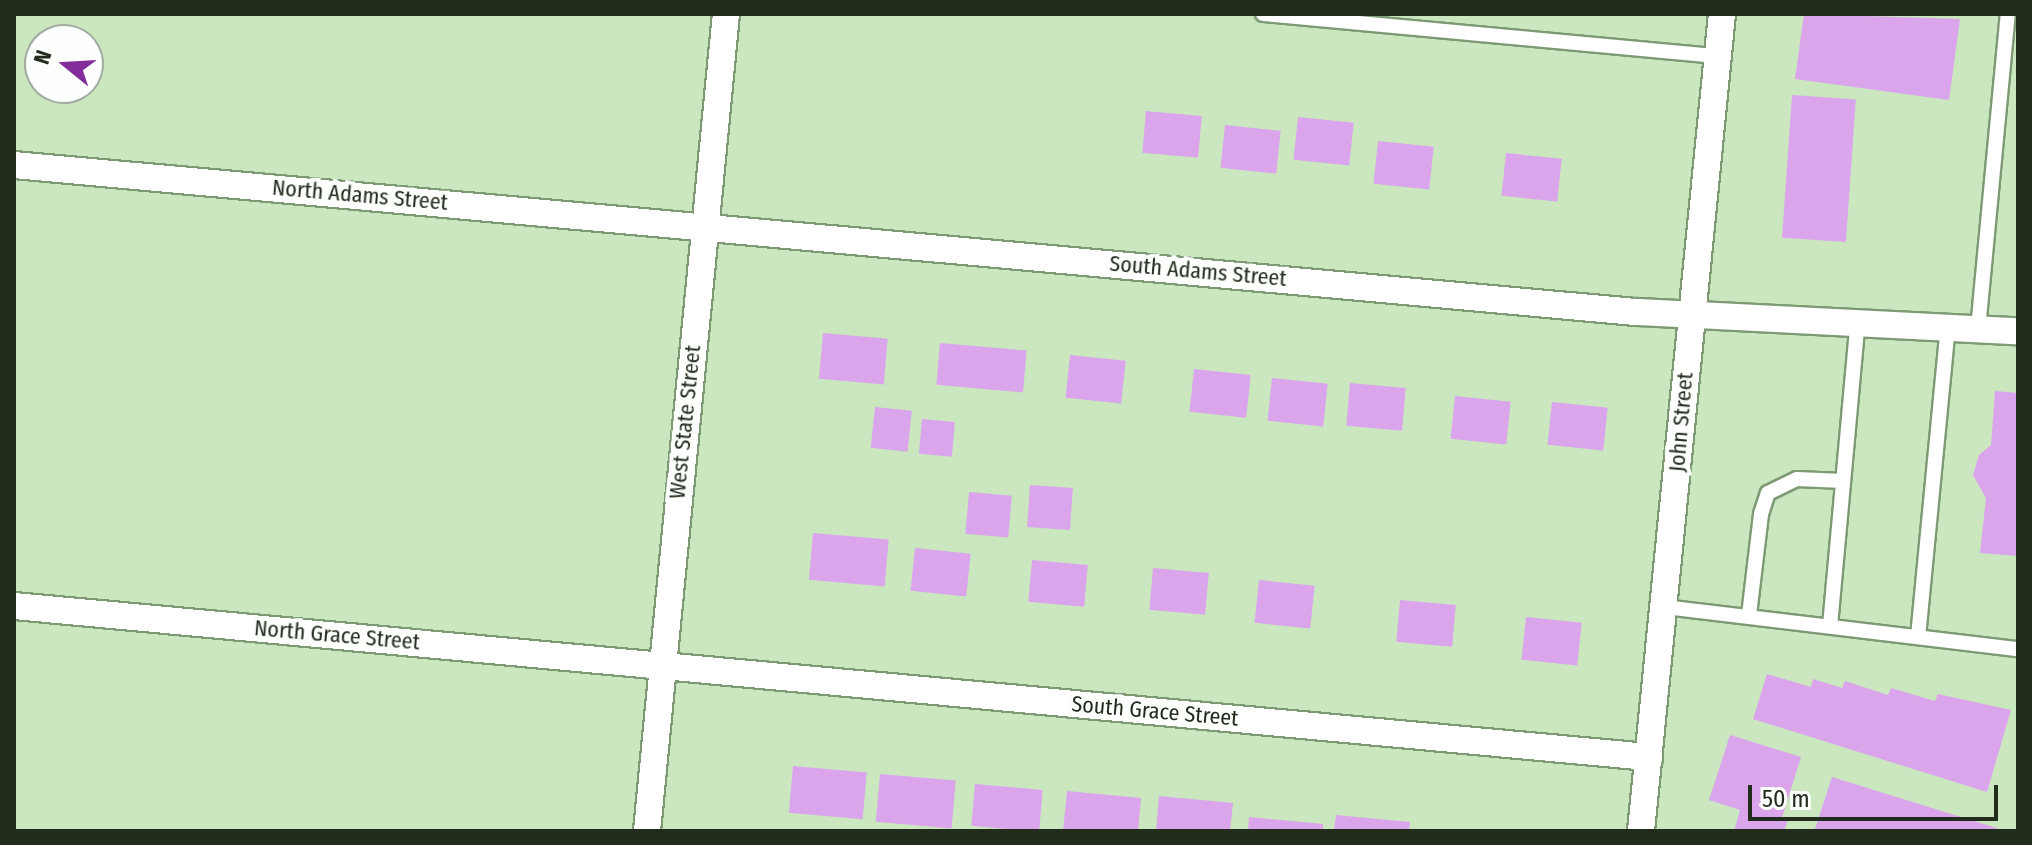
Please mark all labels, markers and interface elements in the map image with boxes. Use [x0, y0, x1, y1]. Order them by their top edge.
north arrow [24, 24, 104, 104]
text: N [28, 47, 57, 67]
street label: North Adams Street [271, 174, 449, 216]
street label: South Adams Street [1108, 250, 1288, 292]
street label: West State Street [664, 344, 706, 500]
street label: John Street [1663, 371, 1699, 473]
street label: North Grace Street [253, 615, 421, 655]
street label: South Grace Street [1070, 691, 1240, 731]
scale bar [1752, 769, 2002, 819]
text: 50 m [1762, 785, 1810, 813]

